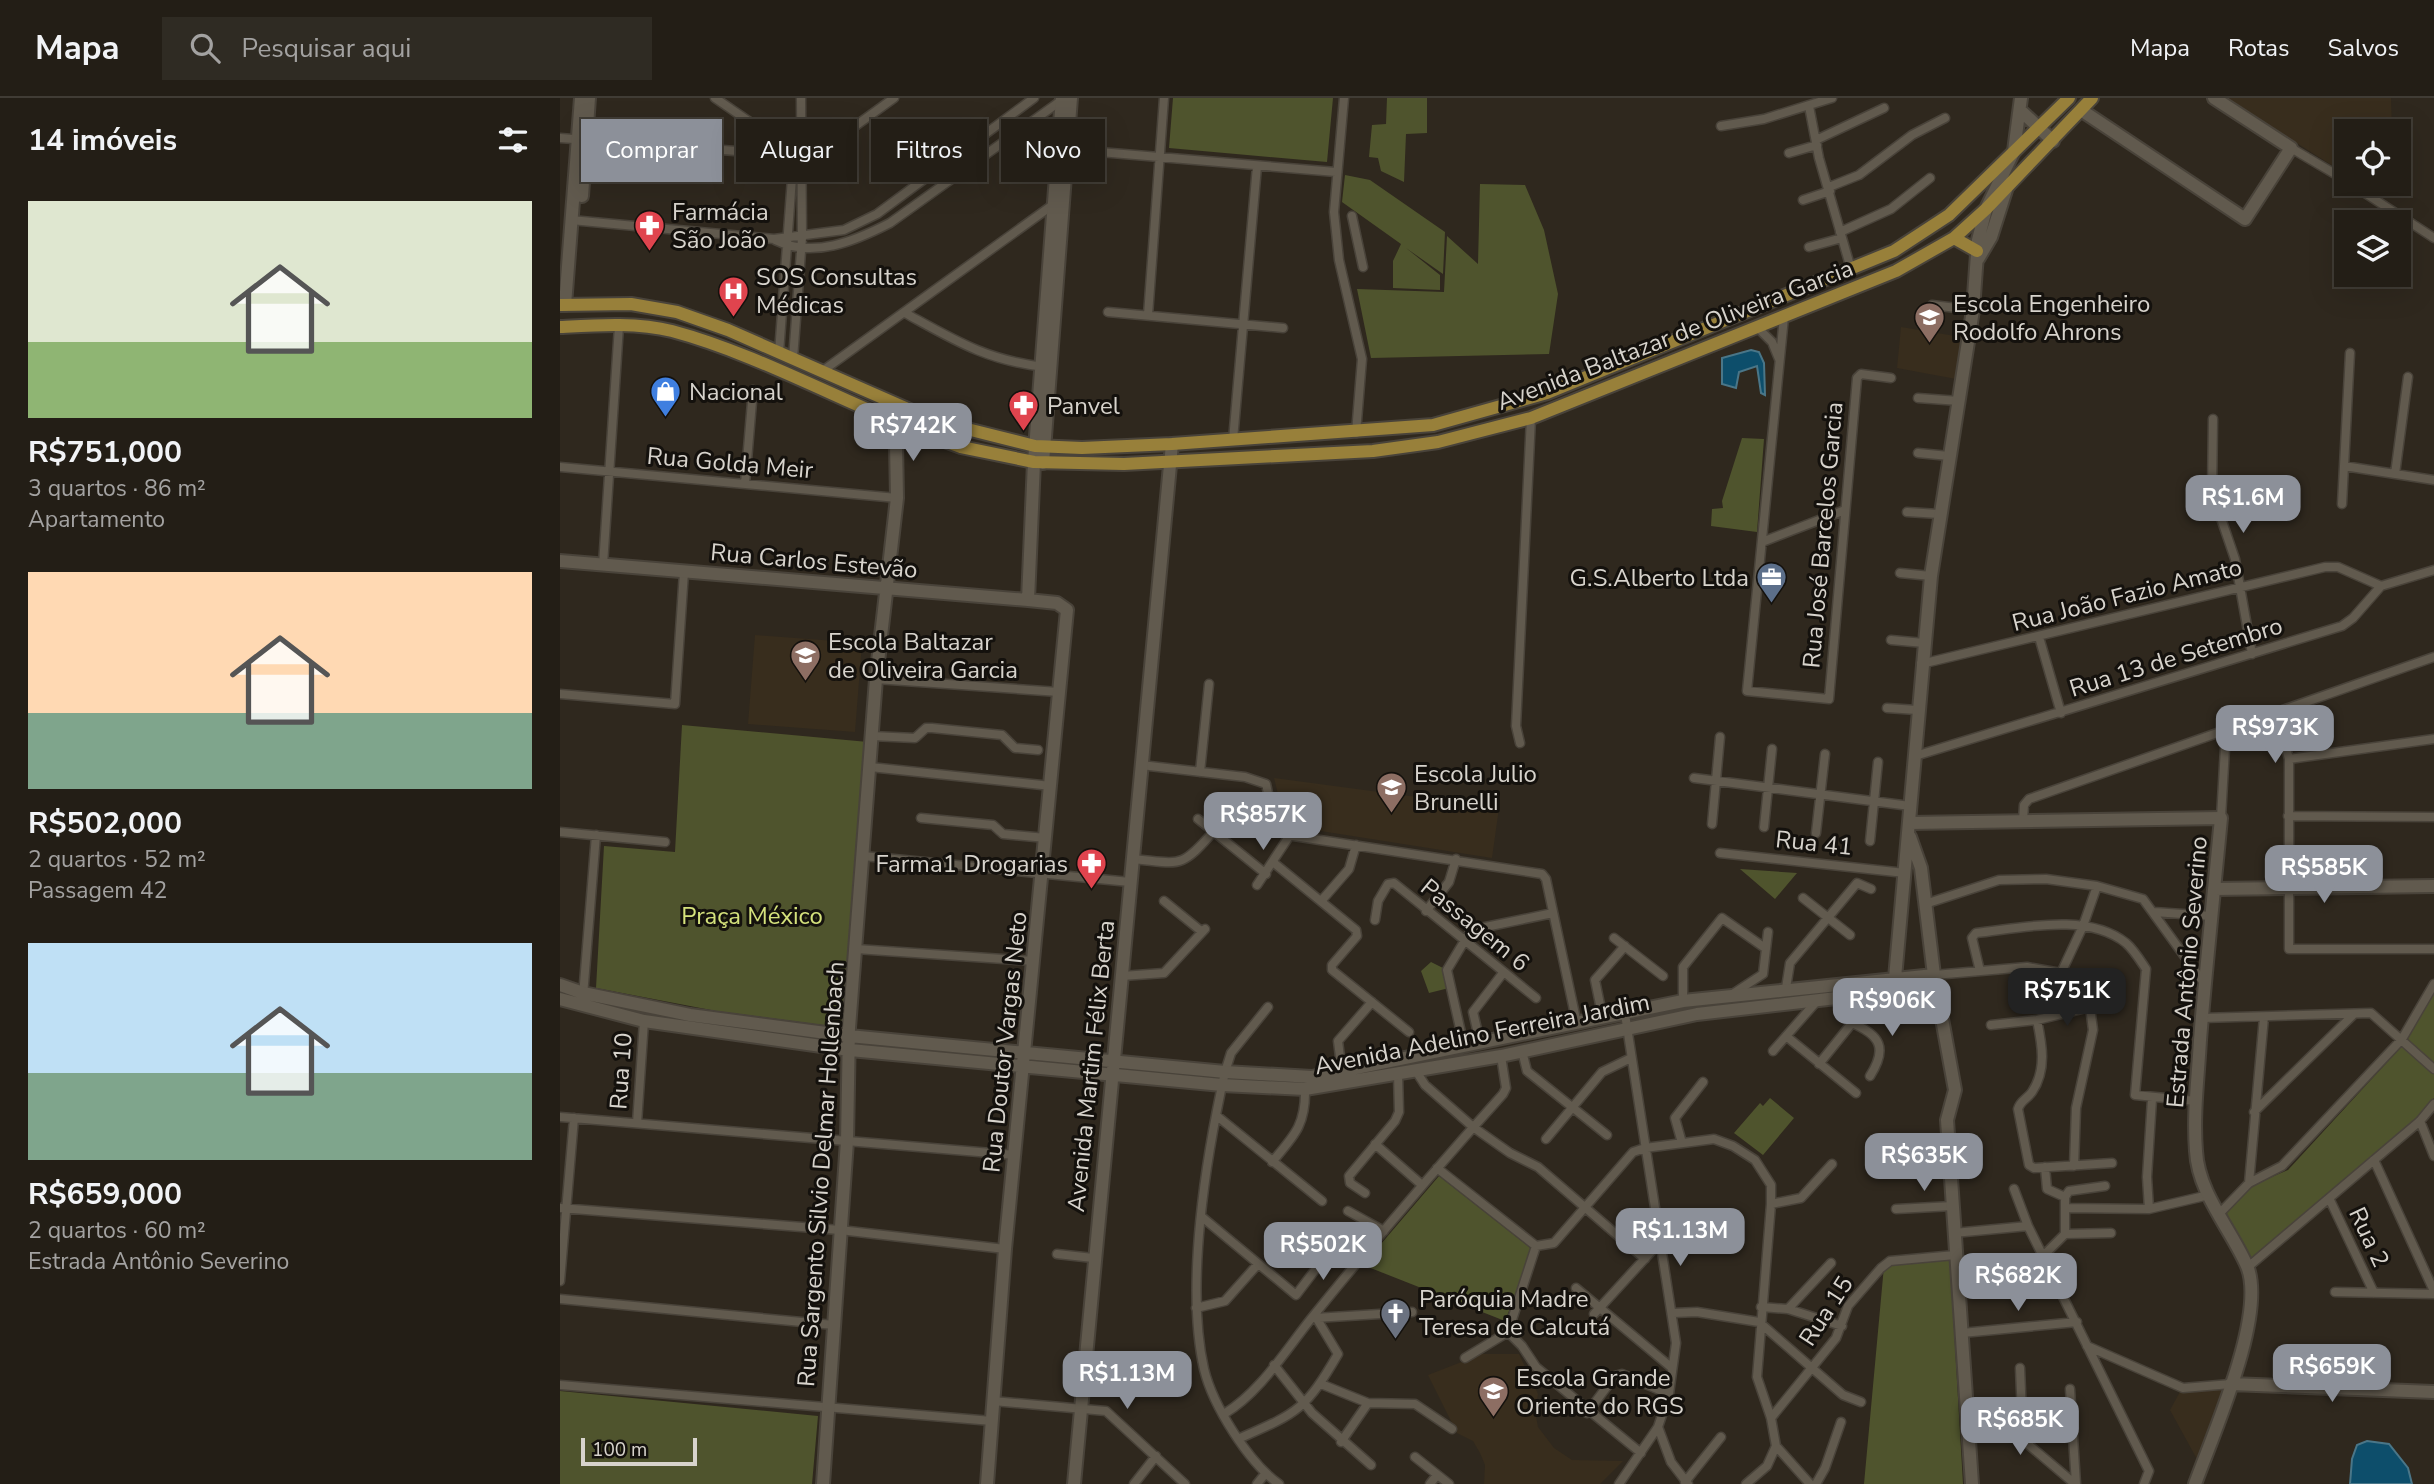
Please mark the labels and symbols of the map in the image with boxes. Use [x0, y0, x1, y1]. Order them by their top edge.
place label: Farmácia São João [672, 196, 769, 256]
pharmacy icon: Farmácia São João [632, 209, 666, 253]
street label: Avenida Baltazar de Oliveira Garcia [1492, 252, 1858, 418]
place label: SOS Consultas Médicas [756, 261, 917, 321]
hospital icon: SOS Consultas Médicas [716, 274, 750, 318]
place label: Escola Engenheiro Rodolfo Ahrons [1953, 288, 2150, 348]
school or university icon: Escola Engenheiro Rodolfo Ahrons [1913, 301, 1947, 345]
shop icon: Nacional [649, 375, 683, 419]
place label: Nacional [689, 376, 783, 408]
pharmacy icon: Panvel [1007, 389, 1041, 433]
place label: Panvel [1047, 390, 1120, 422]
street label: Rua José Barcelos Garcia [1795, 401, 1851, 669]
pin: R$742K [856, 404, 970, 463]
street label: Rua Golda Meir [646, 440, 815, 486]
pin: R$1.6M [2186, 476, 2300, 535]
street label: Rua Carlos Estevão [709, 536, 919, 586]
street label: Rua João Fazio Amato [2009, 551, 2245, 639]
office icon: G.S.Alberto Ltda [1755, 561, 1789, 605]
place label: G.S.Alberto Ltda [1570, 562, 1749, 594]
street label: Rua 13 de Setembro [2066, 609, 2286, 705]
place label: Escola Baltazar de Oliveira Garcia [828, 626, 1018, 686]
school or university icon: Escola Baltazar de Oliveira Garcia [788, 639, 822, 683]
pin: R$973K [2218, 706, 2332, 765]
place label: Escola Julio Brunelli [1414, 758, 1537, 818]
school or university icon: Escola Julio Brunelli [1374, 771, 1408, 815]
pin: R$857K [1206, 792, 1320, 852]
street label: Rua 41 [1774, 823, 1854, 863]
street label: Estrada Antônio Severino [2159, 835, 2215, 1109]
pin: R$585K [2267, 846, 2381, 905]
pharmacy icon: Farma1 Drogarias [1074, 847, 1108, 891]
place label: Farma1 Drogarias [875, 848, 1068, 880]
street label: Passagem 6 [1414, 871, 1536, 979]
park label: Praça México [681, 900, 823, 932]
street label: Rua Doutor Vargas Neto [975, 910, 1035, 1174]
street label: Avenida Martim Félix Berta [1060, 918, 1122, 1214]
street label: Rua Sargento Silvio Delmar Hollenbach [790, 960, 852, 1388]
pin: R$751K [2010, 968, 2124, 1028]
pin: R$906K [1835, 978, 1949, 1038]
street label: Avenida Adelino Ferreira Jardim [1312, 986, 1652, 1082]
street label: Rua 10 [602, 1031, 640, 1111]
pin: R$635K [1867, 1134, 1981, 1193]
street label: Rua 2 [2341, 1202, 2397, 1272]
pin: R$1.13M [1615, 1208, 1745, 1268]
pin: R$502K [1266, 1222, 1380, 1282]
pin: R$682K [1961, 1254, 2075, 1313]
street label: Rua 15 [1792, 1270, 1860, 1352]
place label: Paróquia Madre Teresa de Calcutá [1419, 1283, 1610, 1343]
church icon: Paróquia Madre Teresa de Calcutá [1379, 1296, 1413, 1340]
pin: R$659K [2275, 1344, 2389, 1404]
pin: R$1.13M [1062, 1352, 1192, 1411]
place label: Escola Grande Oriente do RGS [1516, 1362, 1684, 1422]
school or university icon: Escola Grande Oriente do RGS [1476, 1375, 1510, 1419]
pin: R$685K [1963, 1398, 2077, 1457]
scale bar [581, 1435, 696, 1467]

